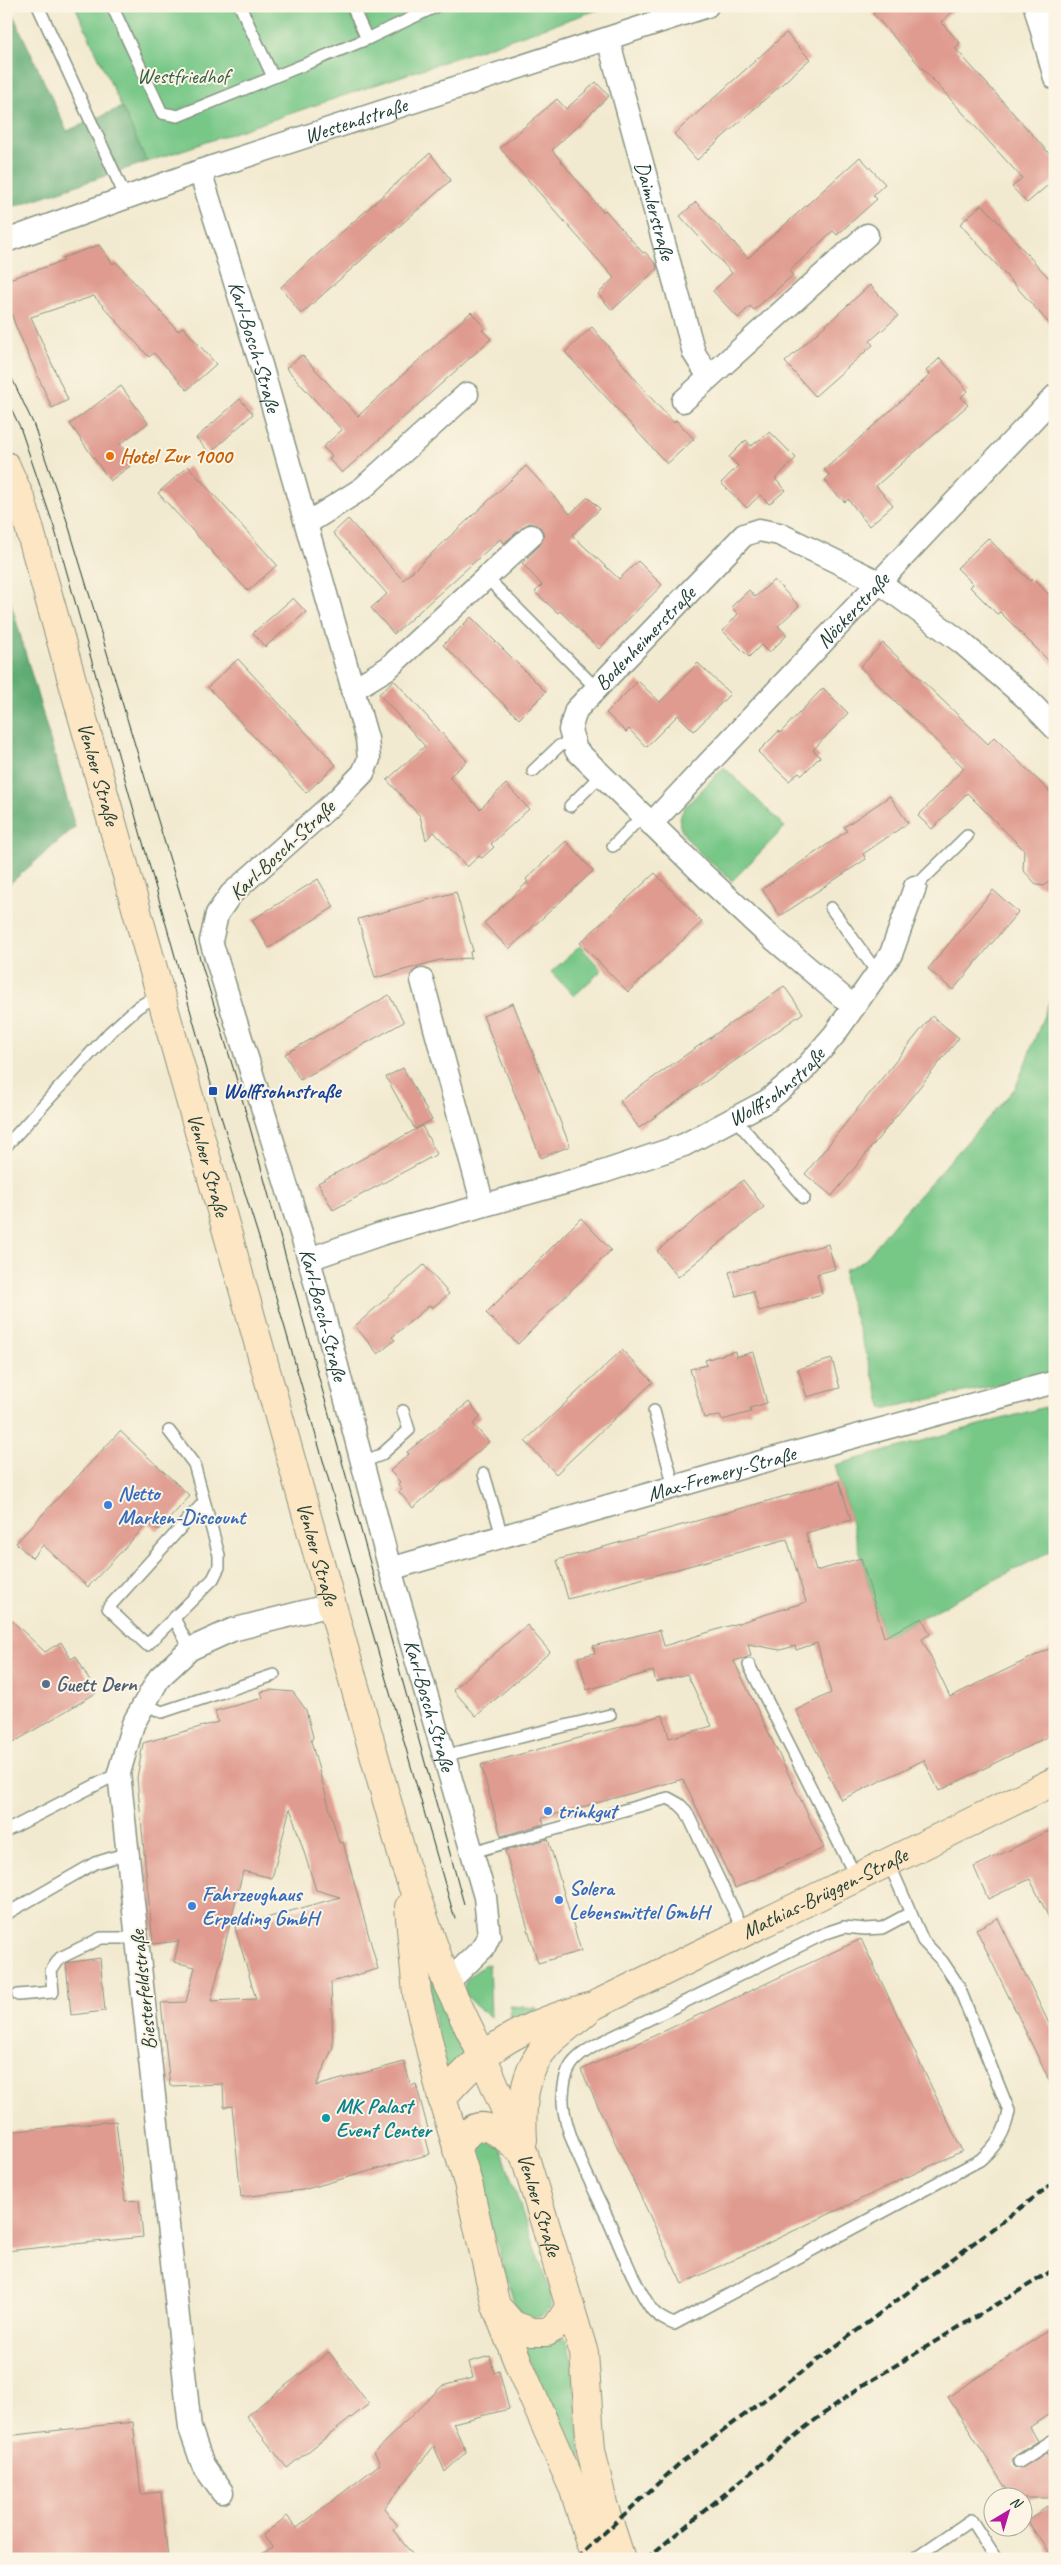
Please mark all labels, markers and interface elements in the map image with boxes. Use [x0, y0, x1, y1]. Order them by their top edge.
park label: Westfriedhof [137, 63, 234, 89]
street label: Westendstraße [301, 91, 412, 149]
street label: Daimlerstraße [629, 159, 681, 265]
street label: Karl-Bosch-Straße [222, 278, 287, 417]
place label: Hotel Zur 1000 [120, 443, 234, 469]
marker: Hotel Zur 1000 [104, 450, 116, 462]
street label: Nöckerstraße [811, 565, 896, 654]
street label: Bodenheimerstraße [589, 579, 702, 696]
street label: Venloer Straße [72, 720, 126, 831]
street label: Karl-Bosch-Straße [224, 793, 342, 906]
street label: Wolffsohnstraße [724, 1040, 832, 1132]
place label: Wolffsohnstraße [223, 1078, 342, 1104]
marker: Wolffsohnstraße [207, 1085, 219, 1097]
street label: Venloer Straße [181, 1110, 236, 1222]
street label: Karl-Bosch-Straße [294, 1245, 354, 1386]
street label: Max-Fremery-Straße [644, 1440, 801, 1507]
place label: Netto Marken-Discount [118, 1480, 247, 1530]
marker: Netto Marken-Discount [102, 1499, 114, 1511]
street label: Venloer Straße [291, 1499, 345, 1610]
street label: Karl-Bosch-Straße [398, 1637, 462, 1776]
place label: Guett Dern [56, 1671, 138, 1697]
marker: Guett Dern [40, 1678, 52, 1690]
place label: trinkgut [558, 1798, 620, 1824]
marker: trinkgut [542, 1805, 554, 1817]
street label: Mathias-Brüggen-Straße [737, 1841, 914, 1945]
place label: Solera Lebensmittel GmbH [569, 1875, 713, 1925]
place label: Fahrzeughaus Erpelding GmbH [202, 1881, 322, 1931]
marker: Solera Lebensmittel GmbH [553, 1894, 565, 1906]
marker: Fahrzeughaus Erpelding GmbH [186, 1900, 198, 1912]
street label: Biesterfeldstraße [124, 1927, 162, 2051]
place label: MK Palast Event Center [336, 2093, 433, 2143]
marker: MK Palast Event Center [320, 2112, 332, 2124]
street label: Venloer Straße [512, 2150, 568, 2261]
north arrow [984, 2488, 1034, 2538]
text: N [1007, 2493, 1026, 2513]

